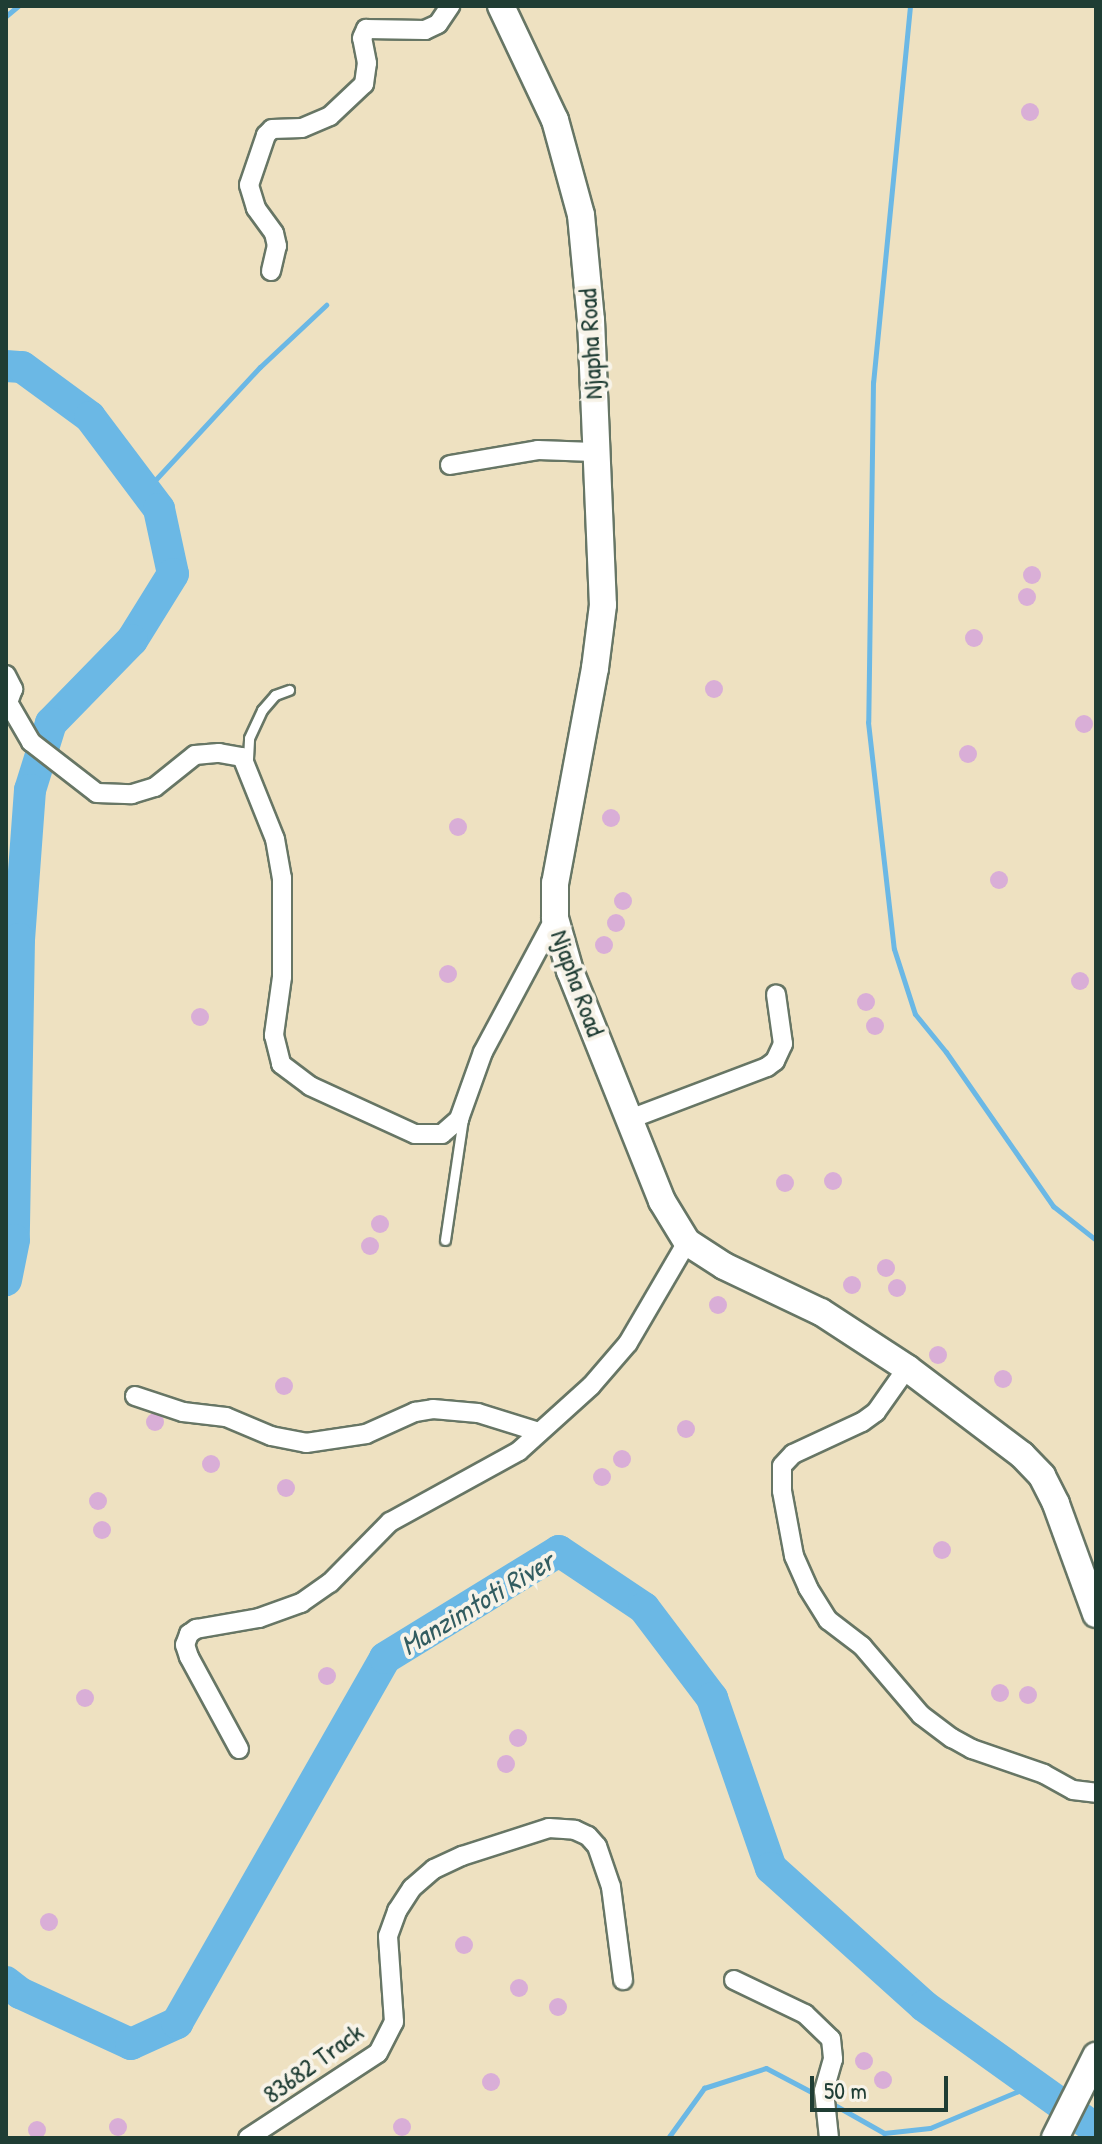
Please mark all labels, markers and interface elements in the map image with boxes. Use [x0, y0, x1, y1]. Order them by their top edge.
street label: Njapha Road [572, 288, 608, 400]
street label: Njapha Road [544, 926, 612, 1040]
water label: Manzimtoti River [394, 1544, 560, 1662]
street label: 83682 Track [257, 2016, 369, 2110]
scale bar [814, 2060, 952, 2110]
text: 50 m [824, 2074, 867, 2106]

